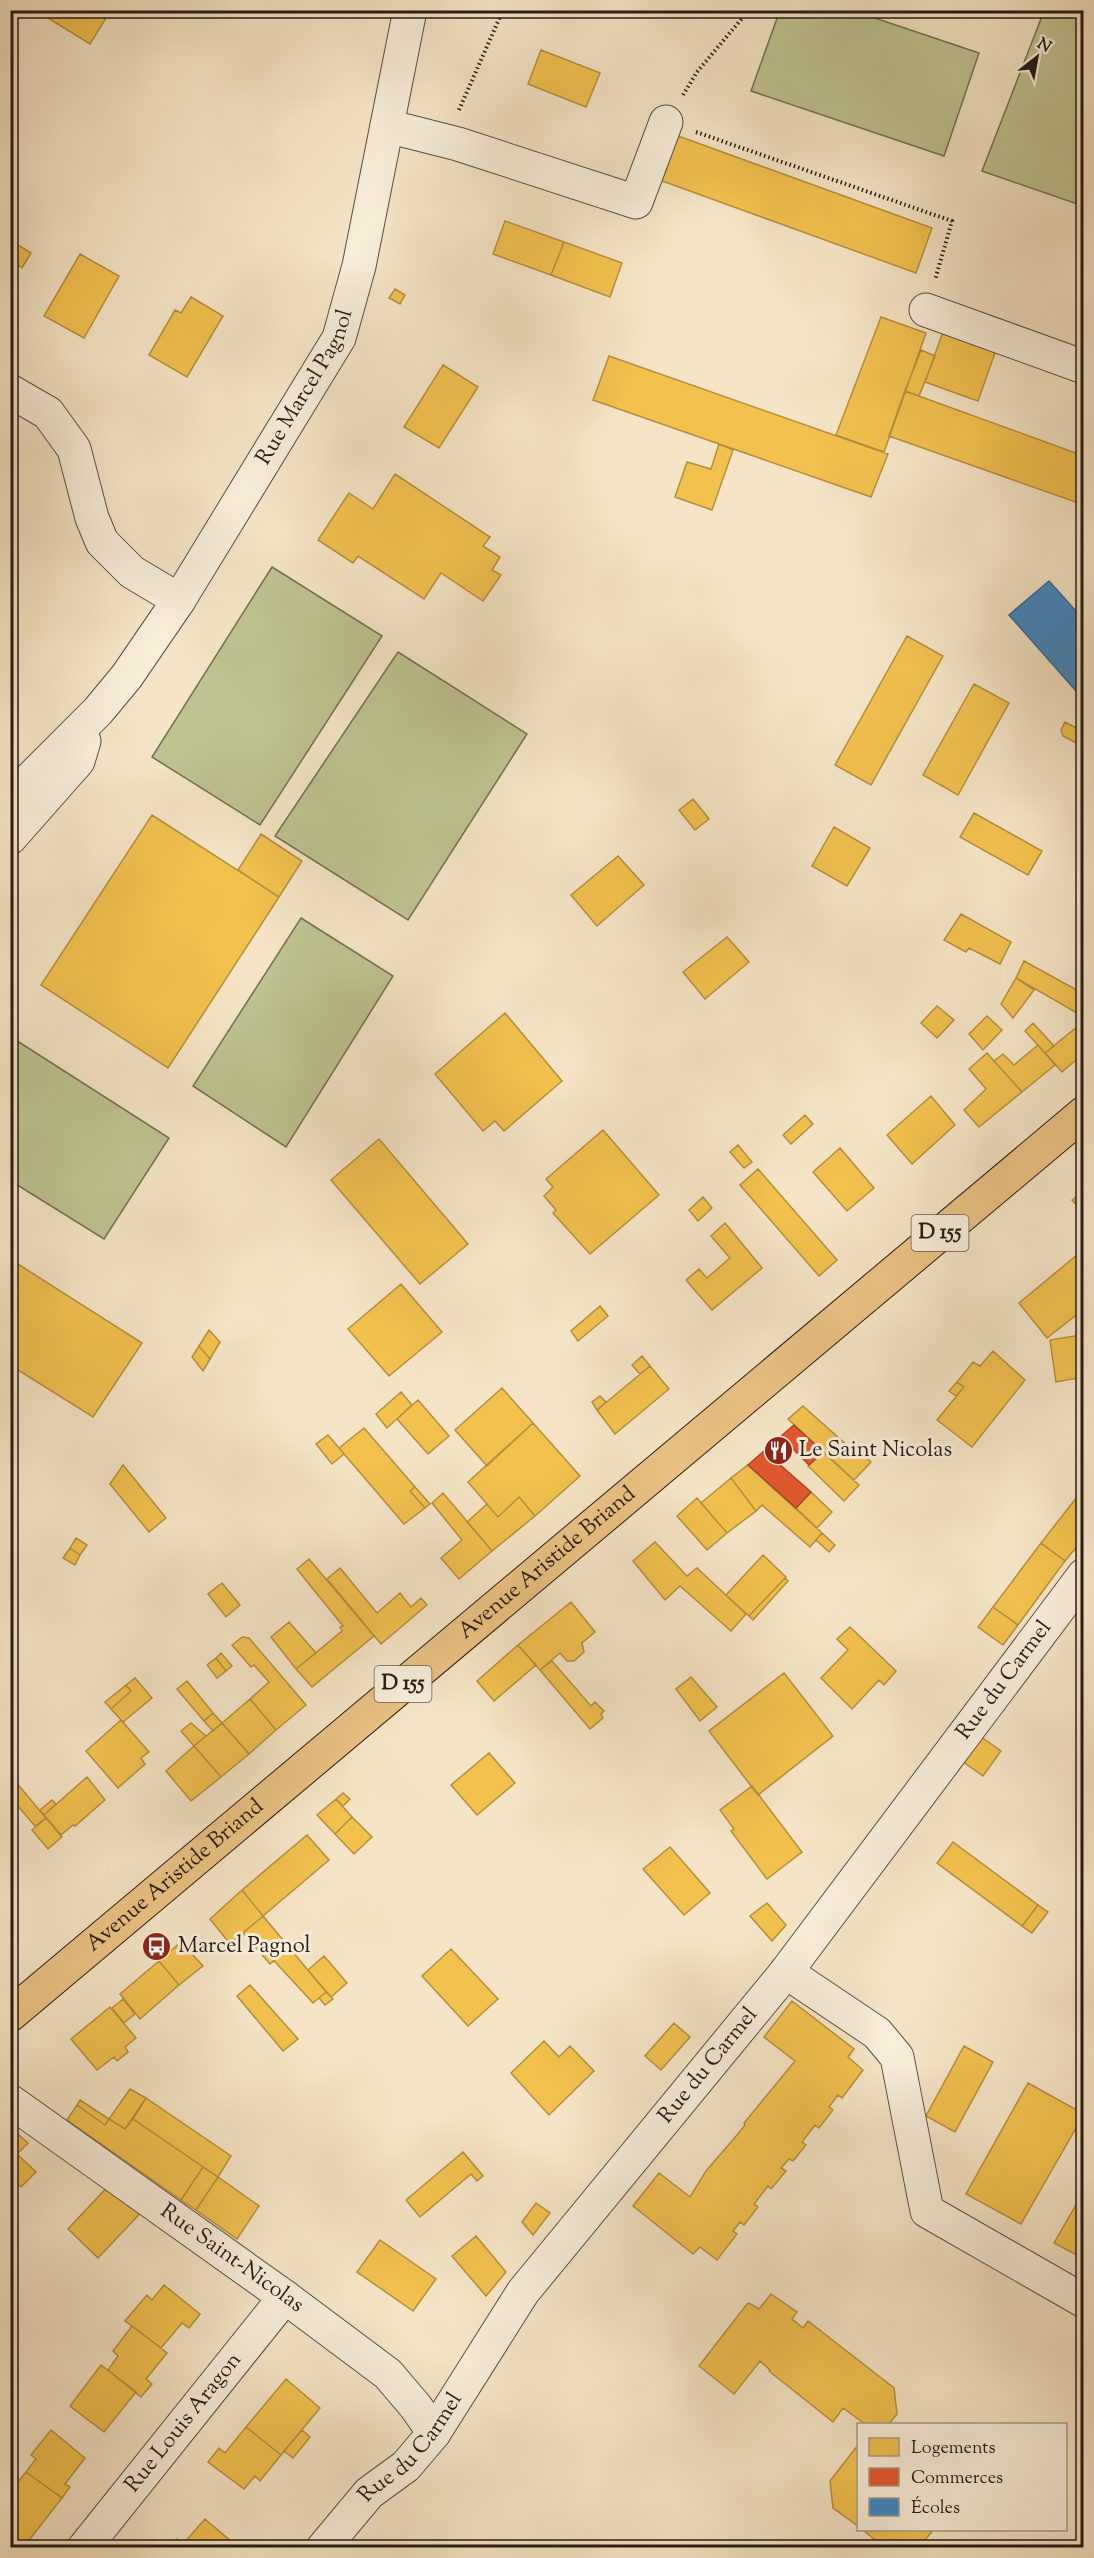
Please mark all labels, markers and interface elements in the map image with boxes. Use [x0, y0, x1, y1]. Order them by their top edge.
north arrow [1007, 27, 1067, 87]
text: N [1032, 33, 1055, 60]
street label: Rue Marcel Pagnol [249, 306, 362, 472]
road number: D 155 [912, 1215, 968, 1251]
restaurant icon: Le Saint Nicolas [762, 1435, 794, 1467]
place label: Le Saint Nicolas [799, 1435, 952, 1467]
street label: Avenue Aristide Briand [452, 1479, 643, 1648]
street label: Rue du Carmel [949, 1614, 1060, 1747]
road number: D 155 [374, 1666, 432, 1702]
street label: Avenue Aristide Briand [80, 1792, 271, 1960]
bus stop icon: Marcel Pagnol [141, 1931, 173, 1963]
place label: Marcel Pagnol [178, 1931, 311, 1963]
street label: Rue du Carmel [651, 2001, 766, 2131]
street label: Rue Saint-Nicolas [153, 2196, 310, 2321]
street label: Rue Louis Aragon [118, 2346, 250, 2500]
street label: Rue du Carmel [351, 2387, 471, 2510]
legend [857, 2423, 1067, 2531]
text: Logements [911, 2436, 996, 2462]
text: Commerces [911, 2466, 1003, 2492]
text: Écoles [911, 2496, 960, 2522]

